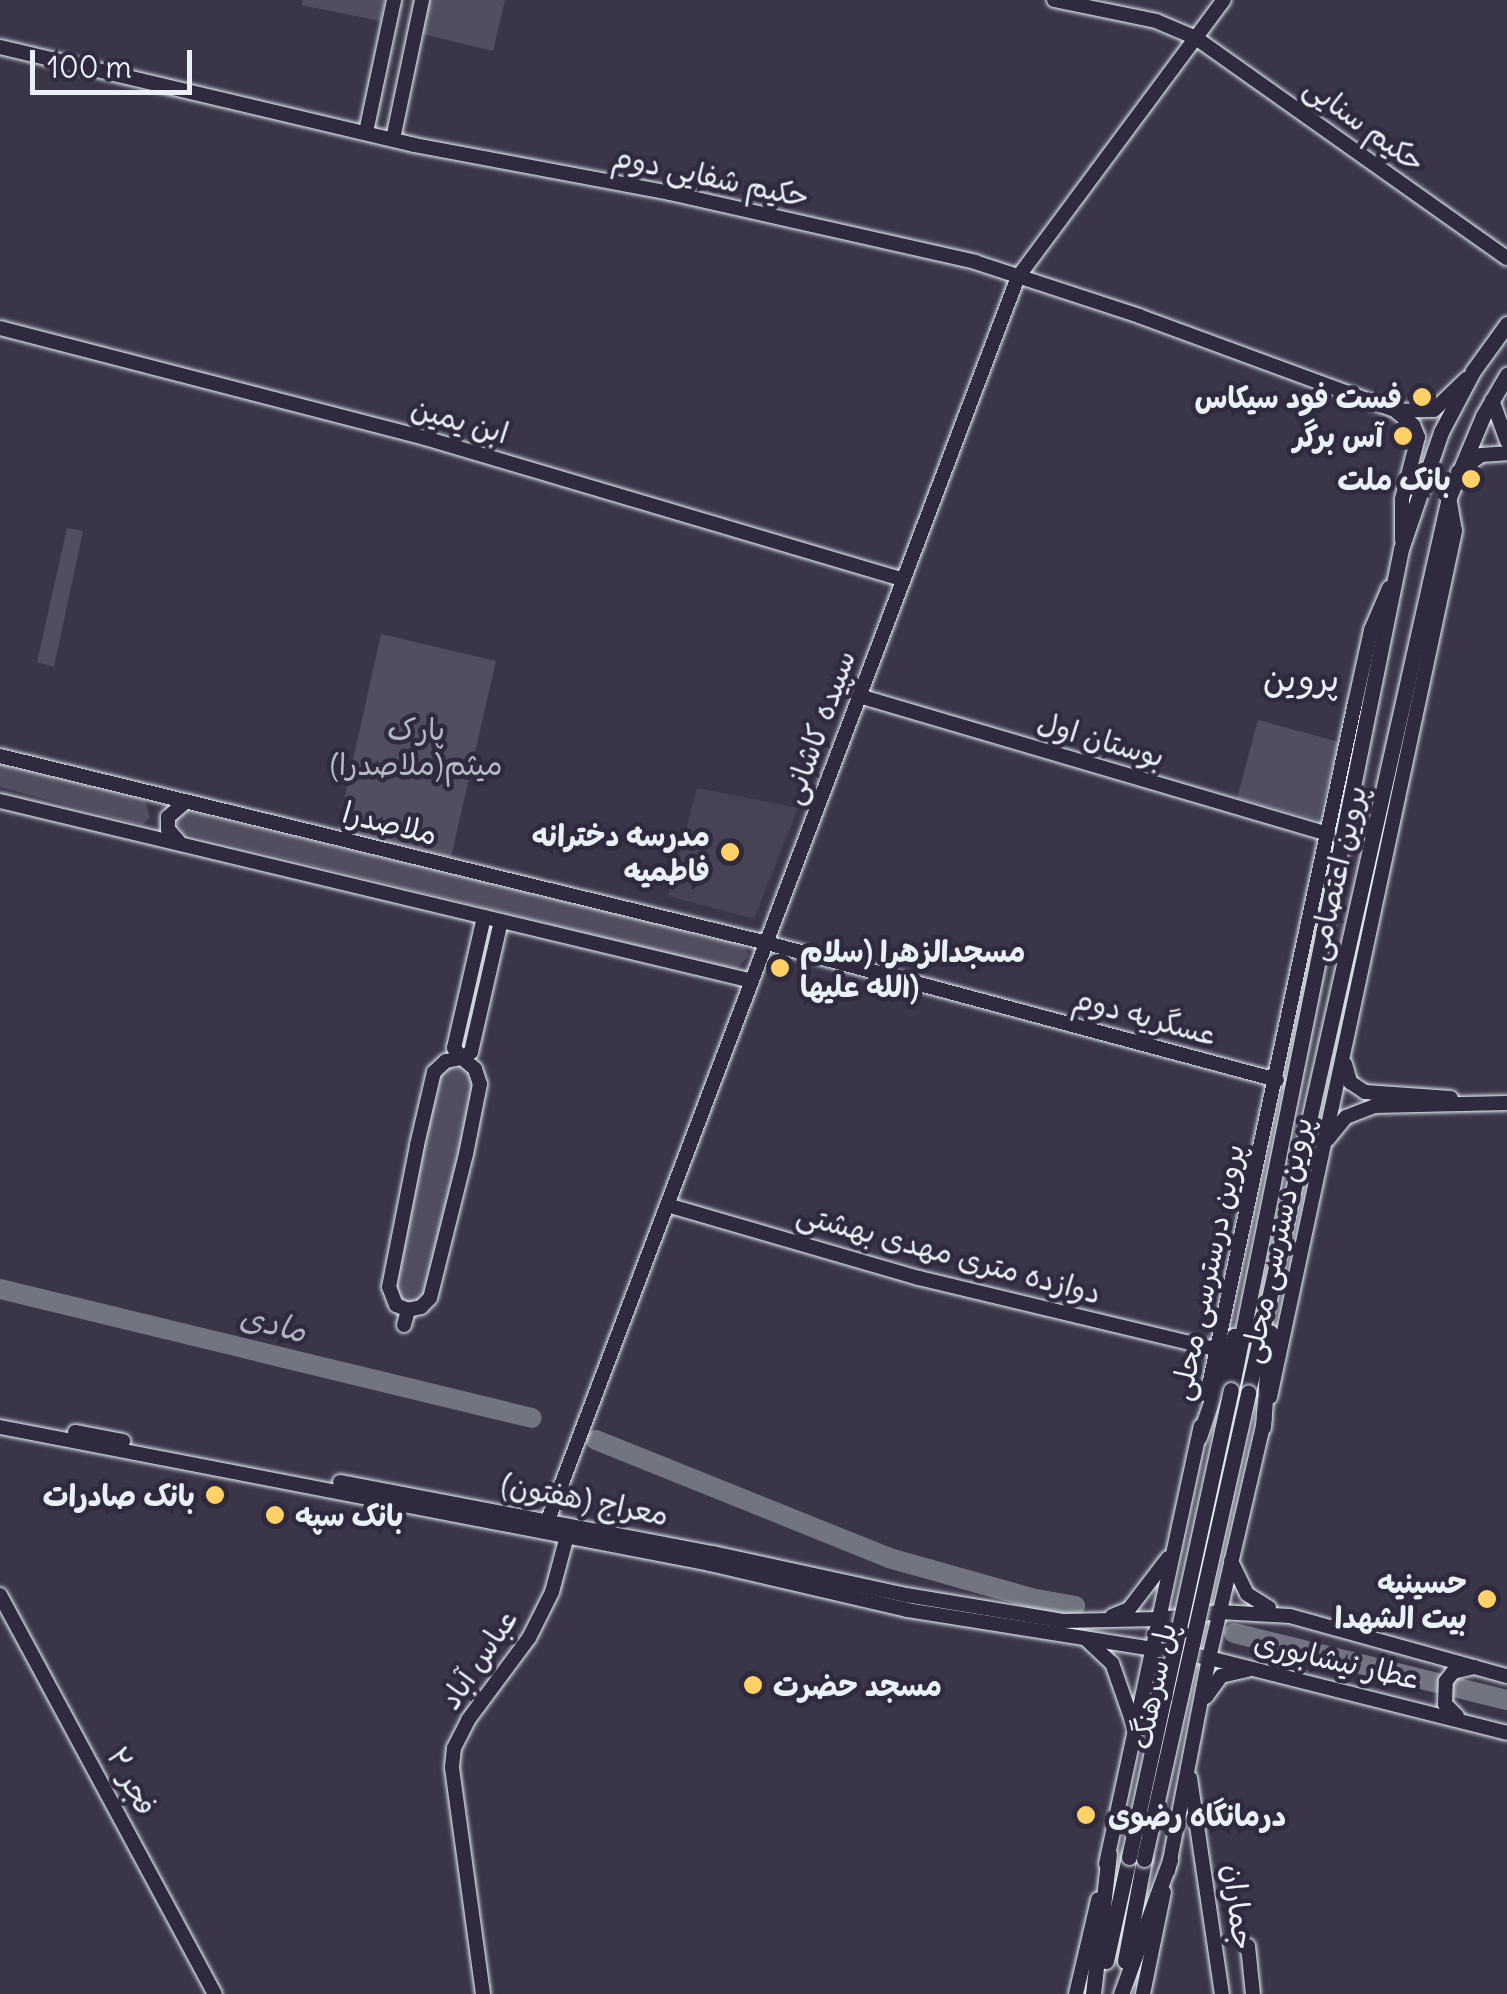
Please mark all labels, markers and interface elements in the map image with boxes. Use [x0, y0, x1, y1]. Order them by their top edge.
scale bar [35, 30, 198, 92]
text: 100 m [47, 48, 132, 86]
street label: حکیم سنایی [1298, 68, 1432, 180]
street label: حکیم شفایی دوم [609, 138, 813, 214]
place label: فست فود سیکاس [1194, 379, 1402, 415]
marker: فست فود سیکاس [1411, 386, 1433, 408]
street label: ابن یمین [407, 389, 513, 451]
place label: آس برگر [1293, 418, 1383, 454]
marker: آس برگر [1392, 425, 1414, 447]
place label: بانک ملت [1337, 461, 1451, 497]
marker: بانک ملت [1460, 468, 1482, 490]
street label: سپیده کاشانی [774, 645, 862, 809]
district label: پروین [1263, 657, 1339, 699]
street label: بوستان اول [1033, 704, 1169, 774]
park label: پارک میثم(ملاصدرا) [330, 711, 502, 782]
street label: پروین اعتصامی [1298, 782, 1374, 964]
street label: ملاصدرا [339, 794, 441, 852]
place label: مدرسه دخترانه فاطمیه [531, 817, 710, 888]
marker: مدرسه دخترانه فاطمیه [719, 841, 741, 863]
place label: مسجدالزهرا (سلام الله علیها) [800, 933, 1026, 1004]
marker: مسجدالزهرا (سلام الله علیها) [769, 957, 791, 979]
street label: عسگریه دوم [1070, 980, 1220, 1052]
street label: پروین دسترسی محلی [1232, 1114, 1320, 1366]
street label: پروین درسترسی محلی [1162, 1141, 1252, 1403]
street label: دوازده متری مهدی بهشتی [793, 1195, 1105, 1311]
water label: مادی [236, 1297, 310, 1351]
street label: معراج (هفتون) [498, 1465, 672, 1533]
place label: بانک صادرات [43, 1477, 195, 1513]
marker: بانک صادرات [204, 1484, 226, 1506]
place label: بانک سپه [295, 1497, 403, 1533]
marker: بانک سپه [264, 1504, 286, 1526]
place label: حسینیه بیت الشهدا [1334, 1564, 1467, 1634]
marker: حسینیه بیت الشهدا [1476, 1588, 1498, 1610]
street label: عباس آباد [431, 1602, 525, 1716]
street label: پل سرهنگ [1122, 1619, 1184, 1753]
street label: عطار نیشابوری [1251, 1623, 1423, 1697]
place label: مسجد حضرت [773, 1667, 942, 1703]
marker: مسجد حضرت [742, 1674, 764, 1696]
street label: فجر ۲ [99, 1741, 165, 1821]
place label: درمانگاه رضوی [1108, 1797, 1286, 1833]
marker: درمانگاه رضوی [1073, 1802, 1099, 1828]
street label: جماران [1216, 1862, 1262, 1952]

